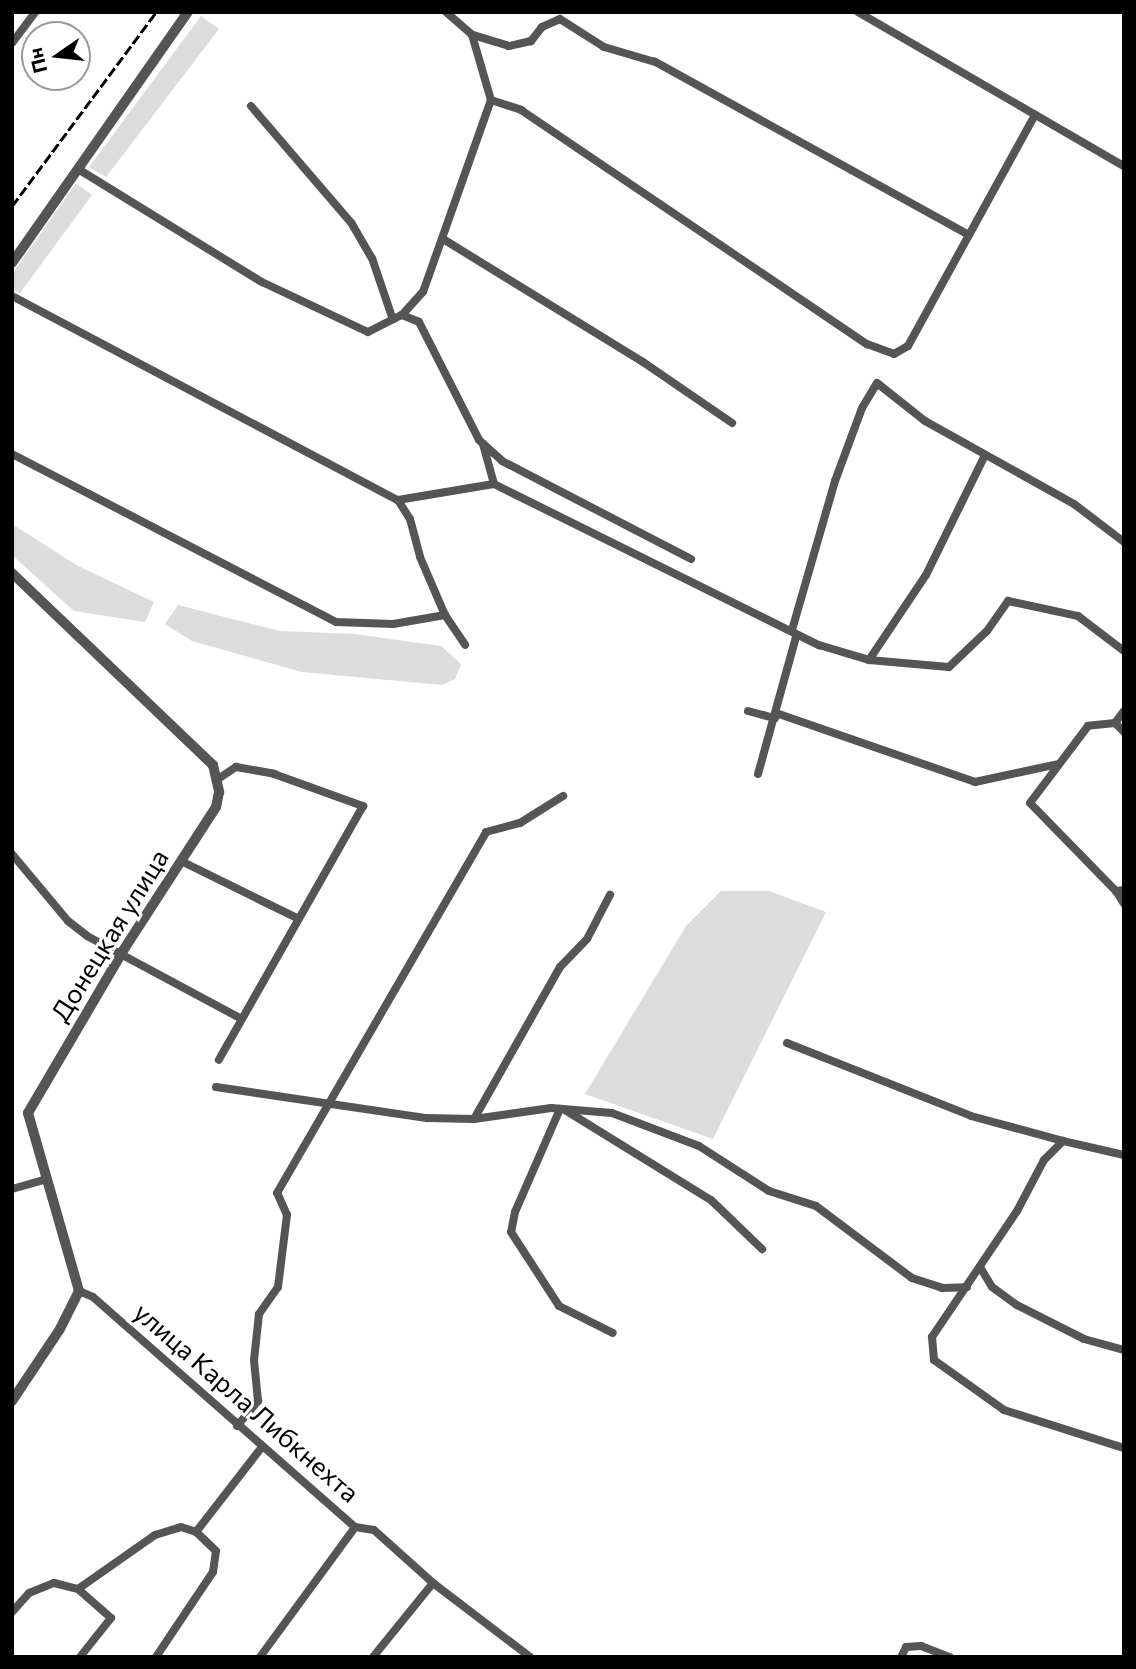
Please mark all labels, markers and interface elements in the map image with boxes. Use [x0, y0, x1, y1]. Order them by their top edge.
north arrow [21, 21, 91, 91]
text: Пн [23, 46, 51, 76]
street label: Донецкая улица [44, 843, 174, 1027]
street label: улица Карла Либкнехта [128, 1296, 366, 1508]

